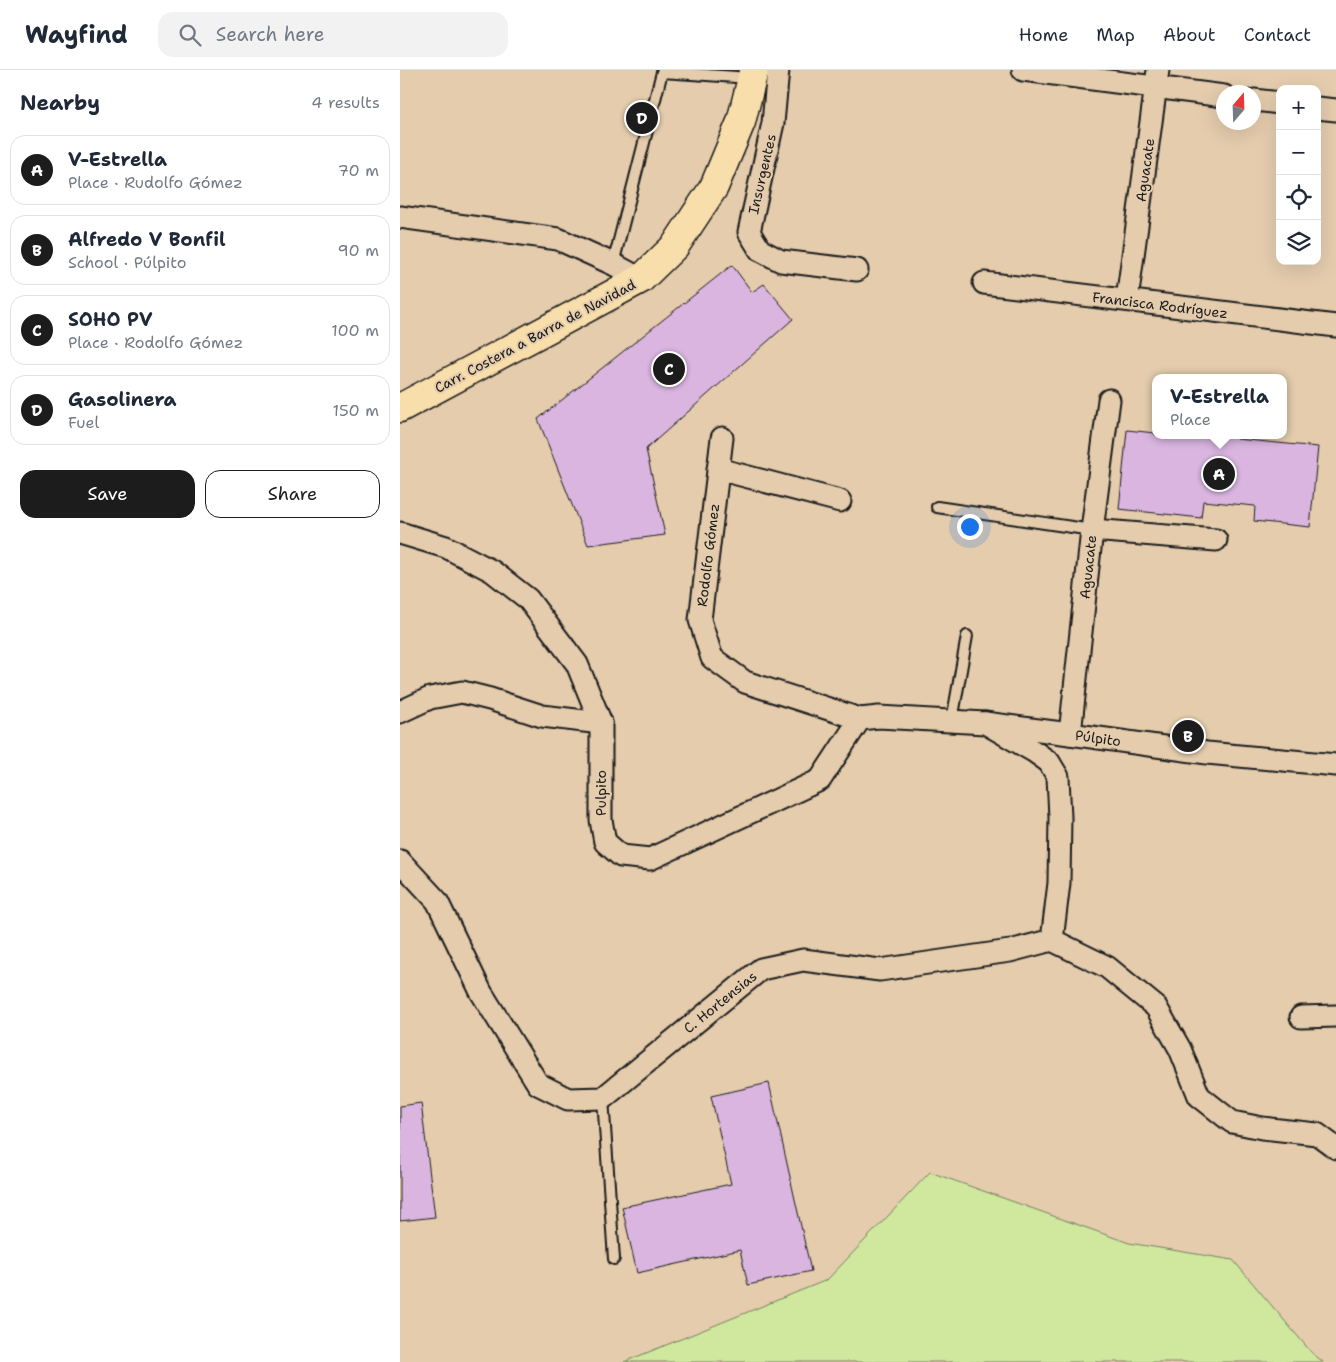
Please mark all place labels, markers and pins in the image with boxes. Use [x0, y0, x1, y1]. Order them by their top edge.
pin: D [626, 99, 658, 137]
pin: C [653, 350, 685, 388]
pin: A [1203, 455, 1235, 493]
pin: B [1172, 717, 1204, 755]

